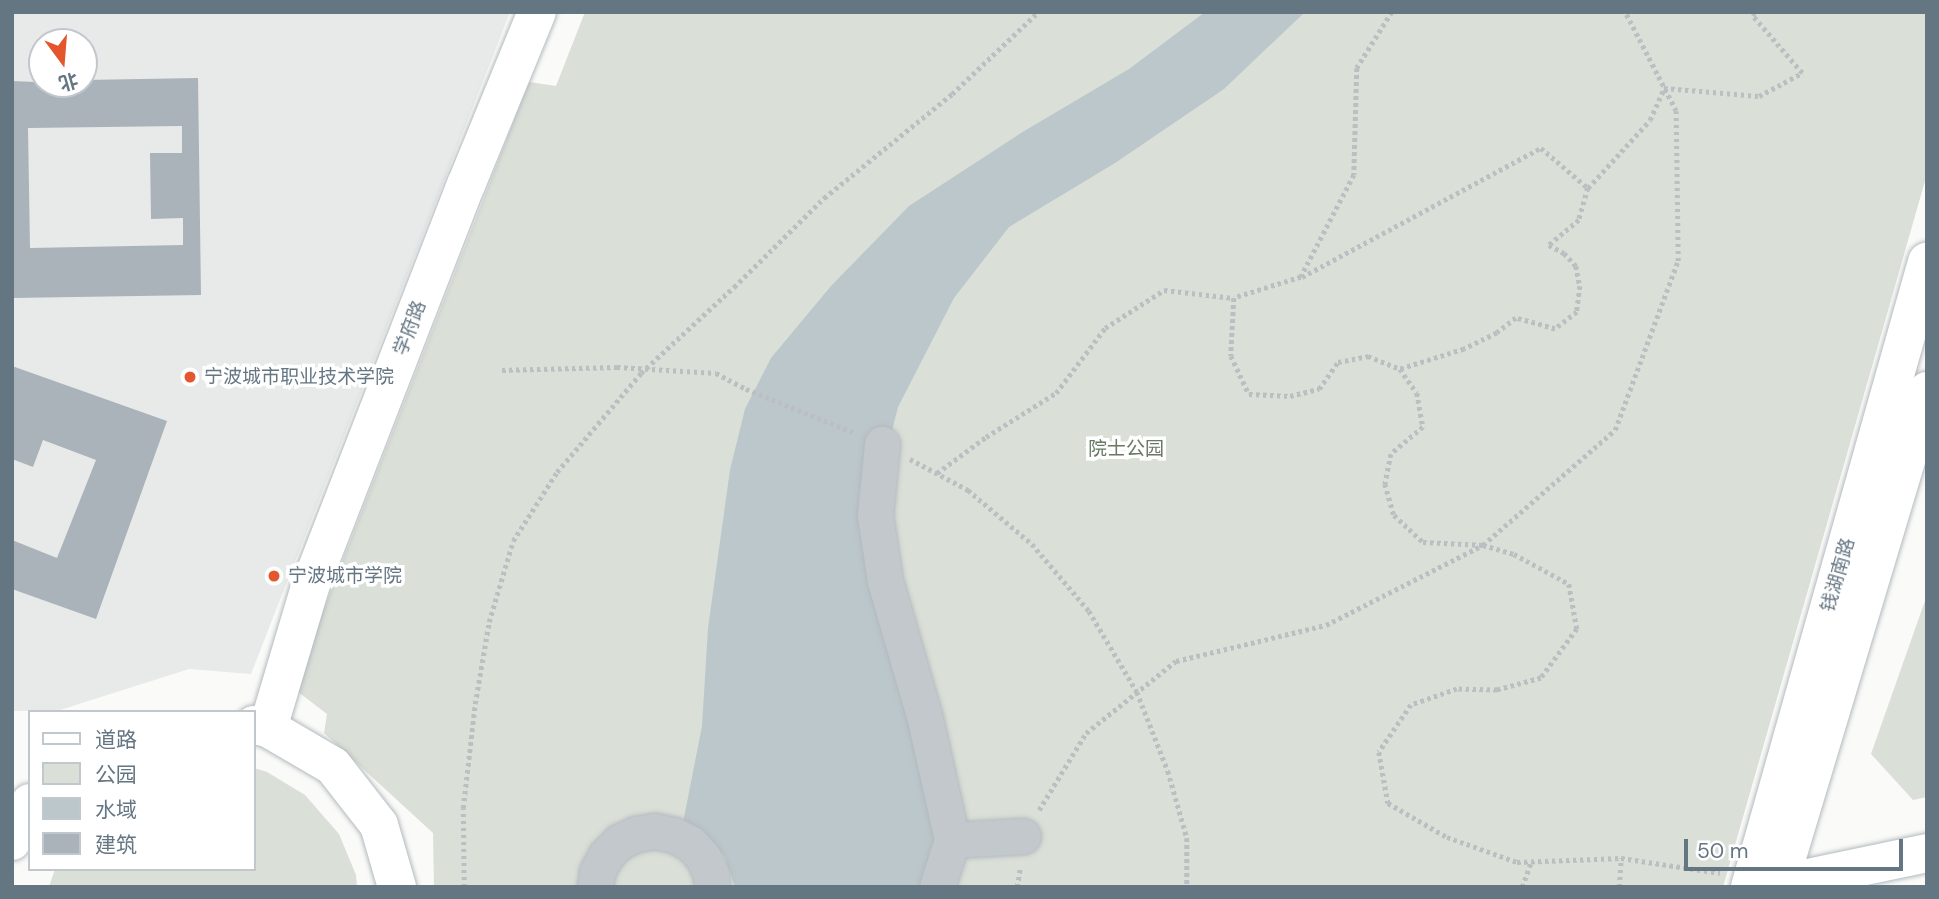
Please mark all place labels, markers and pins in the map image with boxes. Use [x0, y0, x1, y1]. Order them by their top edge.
place label: 宁波城市职业技术学院 [204, 366, 394, 388]
marker: 宁波城市职业技术学院 [182, 369, 198, 385]
place label: 宁波城市学院 [288, 565, 402, 587]
marker: 宁波城市学院 [266, 568, 282, 584]

